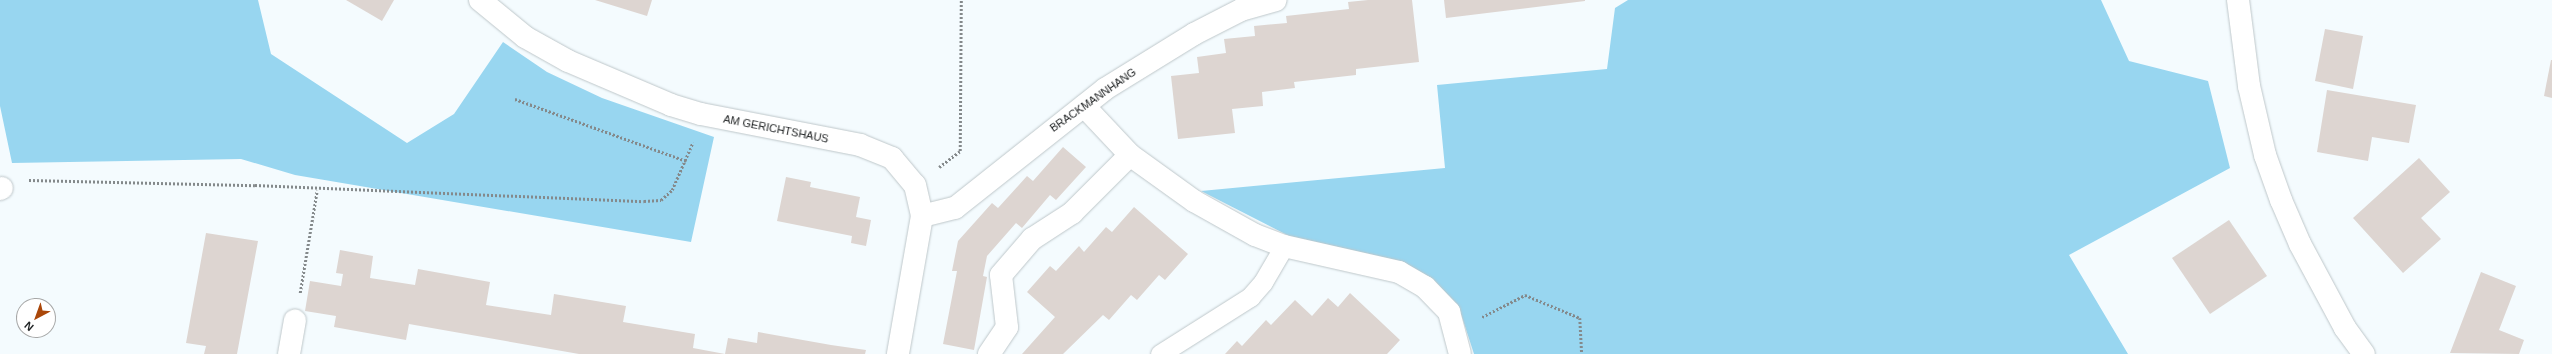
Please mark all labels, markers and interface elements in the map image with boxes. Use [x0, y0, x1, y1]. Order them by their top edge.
street label: BRACKMANNHANG [1047, 65, 1139, 135]
street label: AM GERICHTSHAUS [722, 112, 830, 146]
north arrow [16, 298, 56, 338]
text: N [22, 319, 36, 333]

